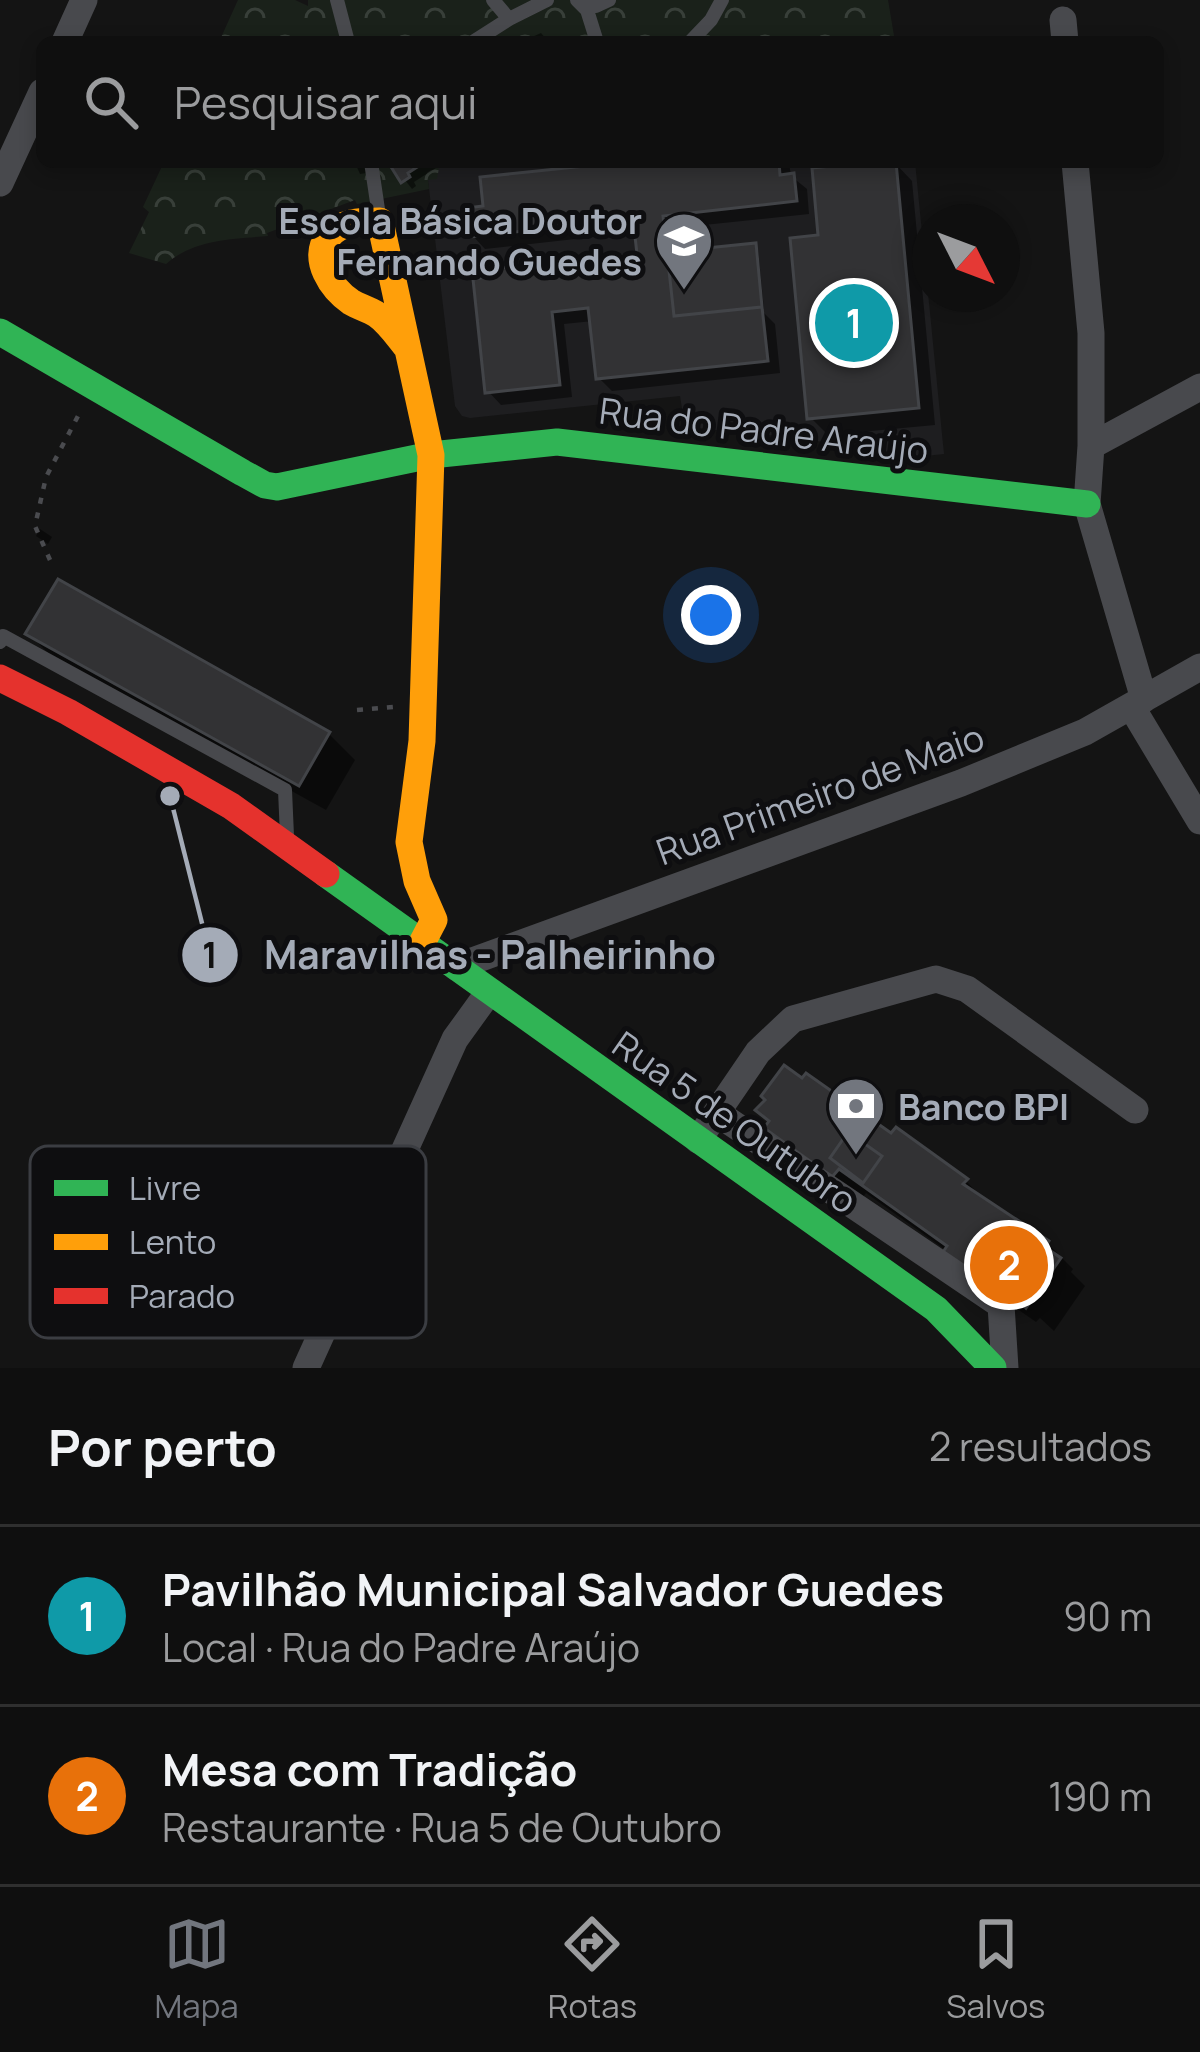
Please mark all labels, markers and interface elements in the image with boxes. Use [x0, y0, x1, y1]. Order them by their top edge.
search box [36, 36, 1164, 168]
icon: search [78, 69, 144, 135]
text: Pesquisar aqui [174, 71, 478, 133]
place label: Escola Básica Doutor Fernando Guedes [278, 196, 642, 286]
north arrow [912, 204, 1020, 312]
school or university icon: Escola Básica Doutor Fernando Guedes [653, 210, 715, 292]
pin: 1 [815, 278, 893, 368]
street label: Rua do Padre Araújo [597, 386, 931, 474]
your location [681, 585, 741, 645]
street label: Rua Primeiro de Maio [650, 712, 990, 876]
callout: Maravilhas - Palheirinho [180, 918, 740, 993]
text: Maravilhas - Palheirinho [264, 927, 716, 981]
text: 1 [202, 930, 218, 979]
street label: Rua 5 de Outubro [603, 1020, 867, 1224]
bank icon: Banco BPI [825, 1075, 887, 1157]
place label: Banco BPI [898, 1082, 1069, 1131]
legend [30, 1146, 426, 1338]
text: Livre [129, 1165, 201, 1210]
text: Lento [129, 1219, 216, 1264]
pin: 2 [970, 1220, 1048, 1310]
text: Parado [129, 1273, 235, 1318]
text: Por perto [48, 1412, 277, 1481]
text: 2 resultados [929, 1419, 1152, 1473]
text: Pavilhão Municipal Salvador Guedes [162, 1558, 944, 1620]
text: 1 [78, 1589, 96, 1643]
text: 90 m [1063, 1589, 1152, 1643]
text: Local · Rua do Padre Araújo [162, 1620, 640, 1674]
text: Mesa com Tradição [162, 1738, 577, 1800]
text: 2 [75, 1769, 99, 1823]
text: 190 m [1048, 1769, 1152, 1823]
text: Restaurante · Rua 5 de Outubro [162, 1800, 722, 1854]
tab: Mapa [155, 1911, 239, 2028]
tab: Rotas [548, 1911, 637, 2028]
tab: Salvos [946, 1911, 1045, 2028]

